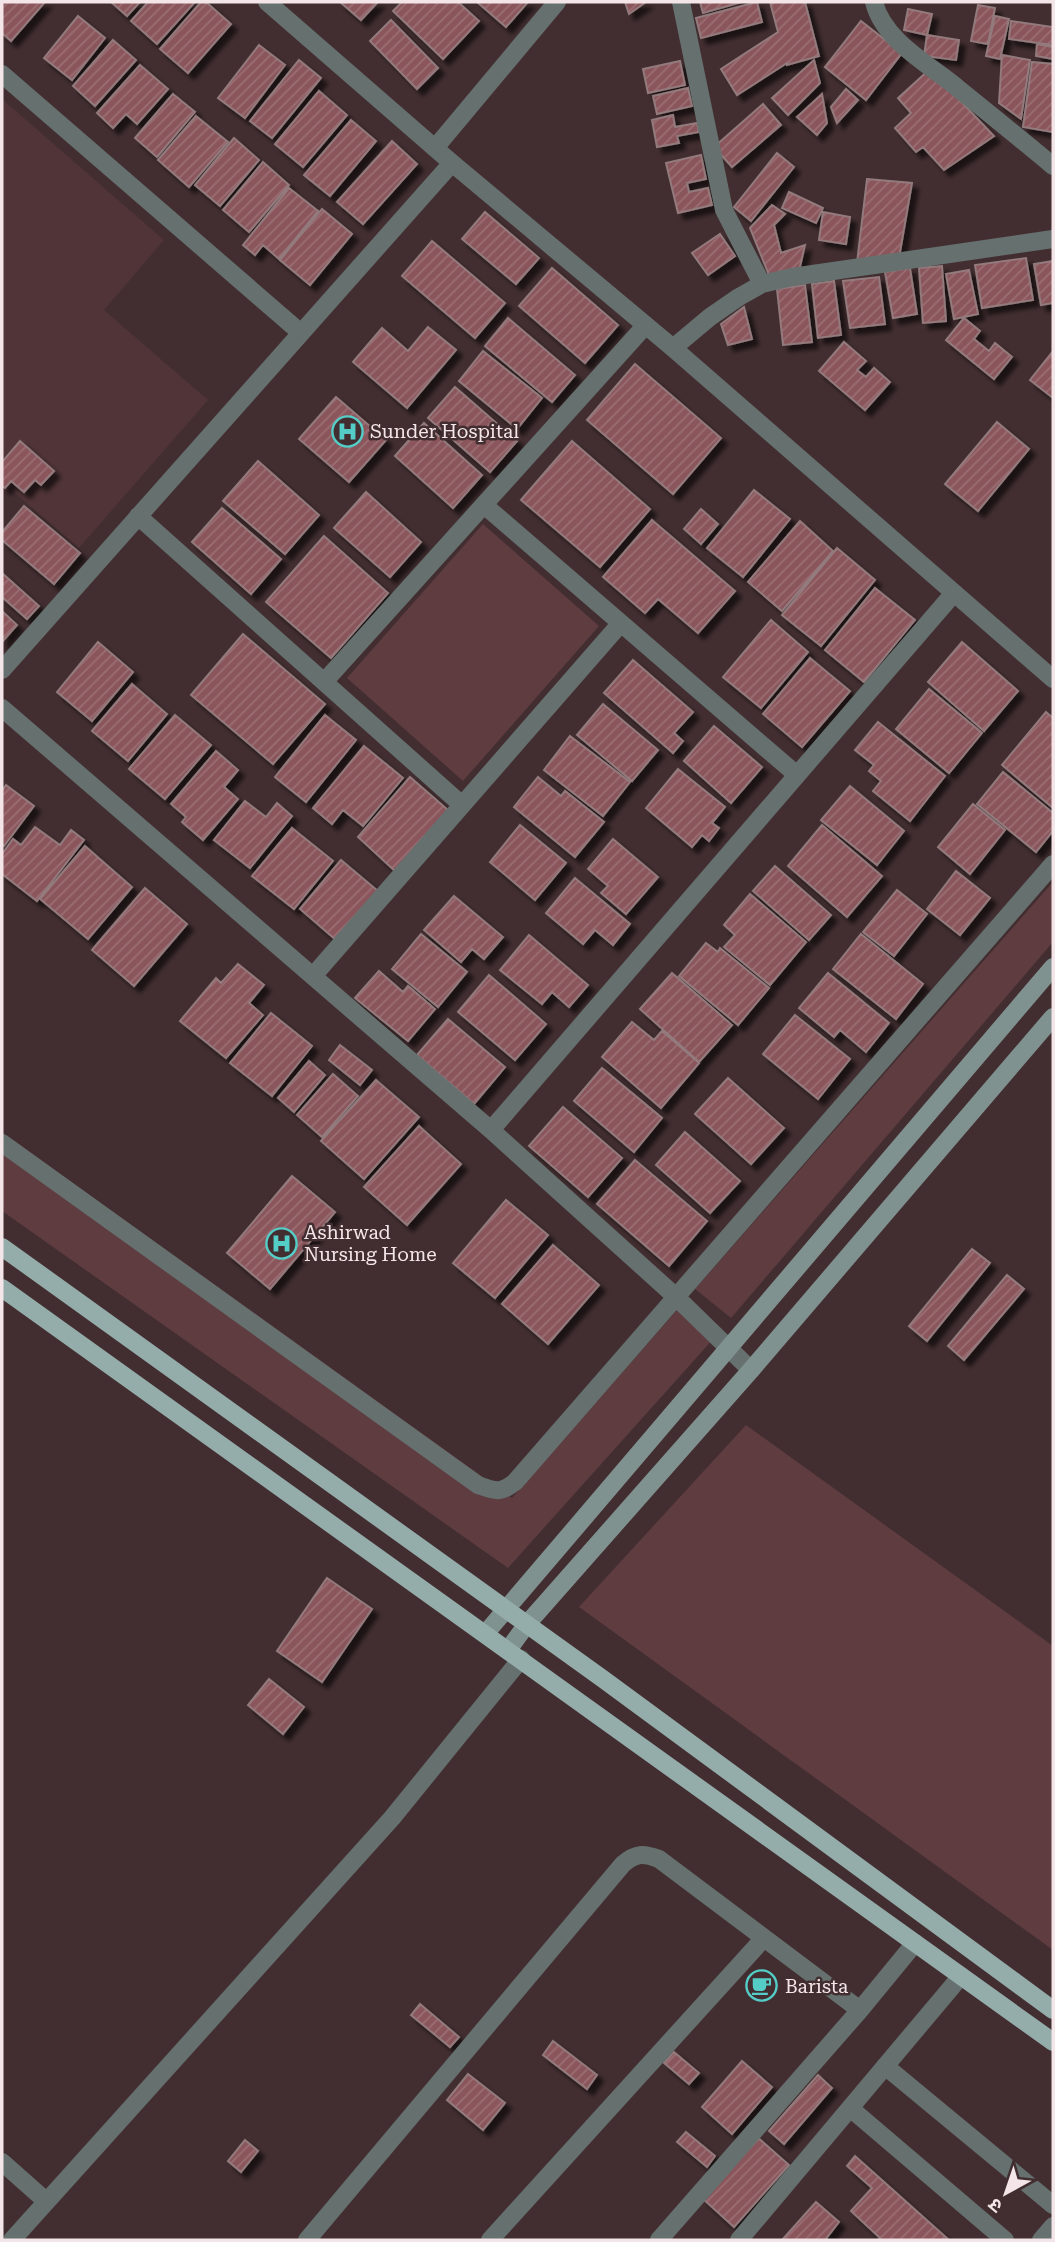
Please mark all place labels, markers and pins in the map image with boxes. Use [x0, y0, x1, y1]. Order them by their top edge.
hospital icon: Sunder Hospital [330, 414, 364, 448]
place label: Sunder Hospital [370, 420, 519, 443]
place label: Ashirwad Nursing Home [304, 1221, 437, 1266]
hospital icon: Ashirwad Nursing Home [264, 1226, 298, 1260]
cafe icon: Barista [745, 1969, 779, 2003]
place label: Barista [785, 1975, 849, 1998]

